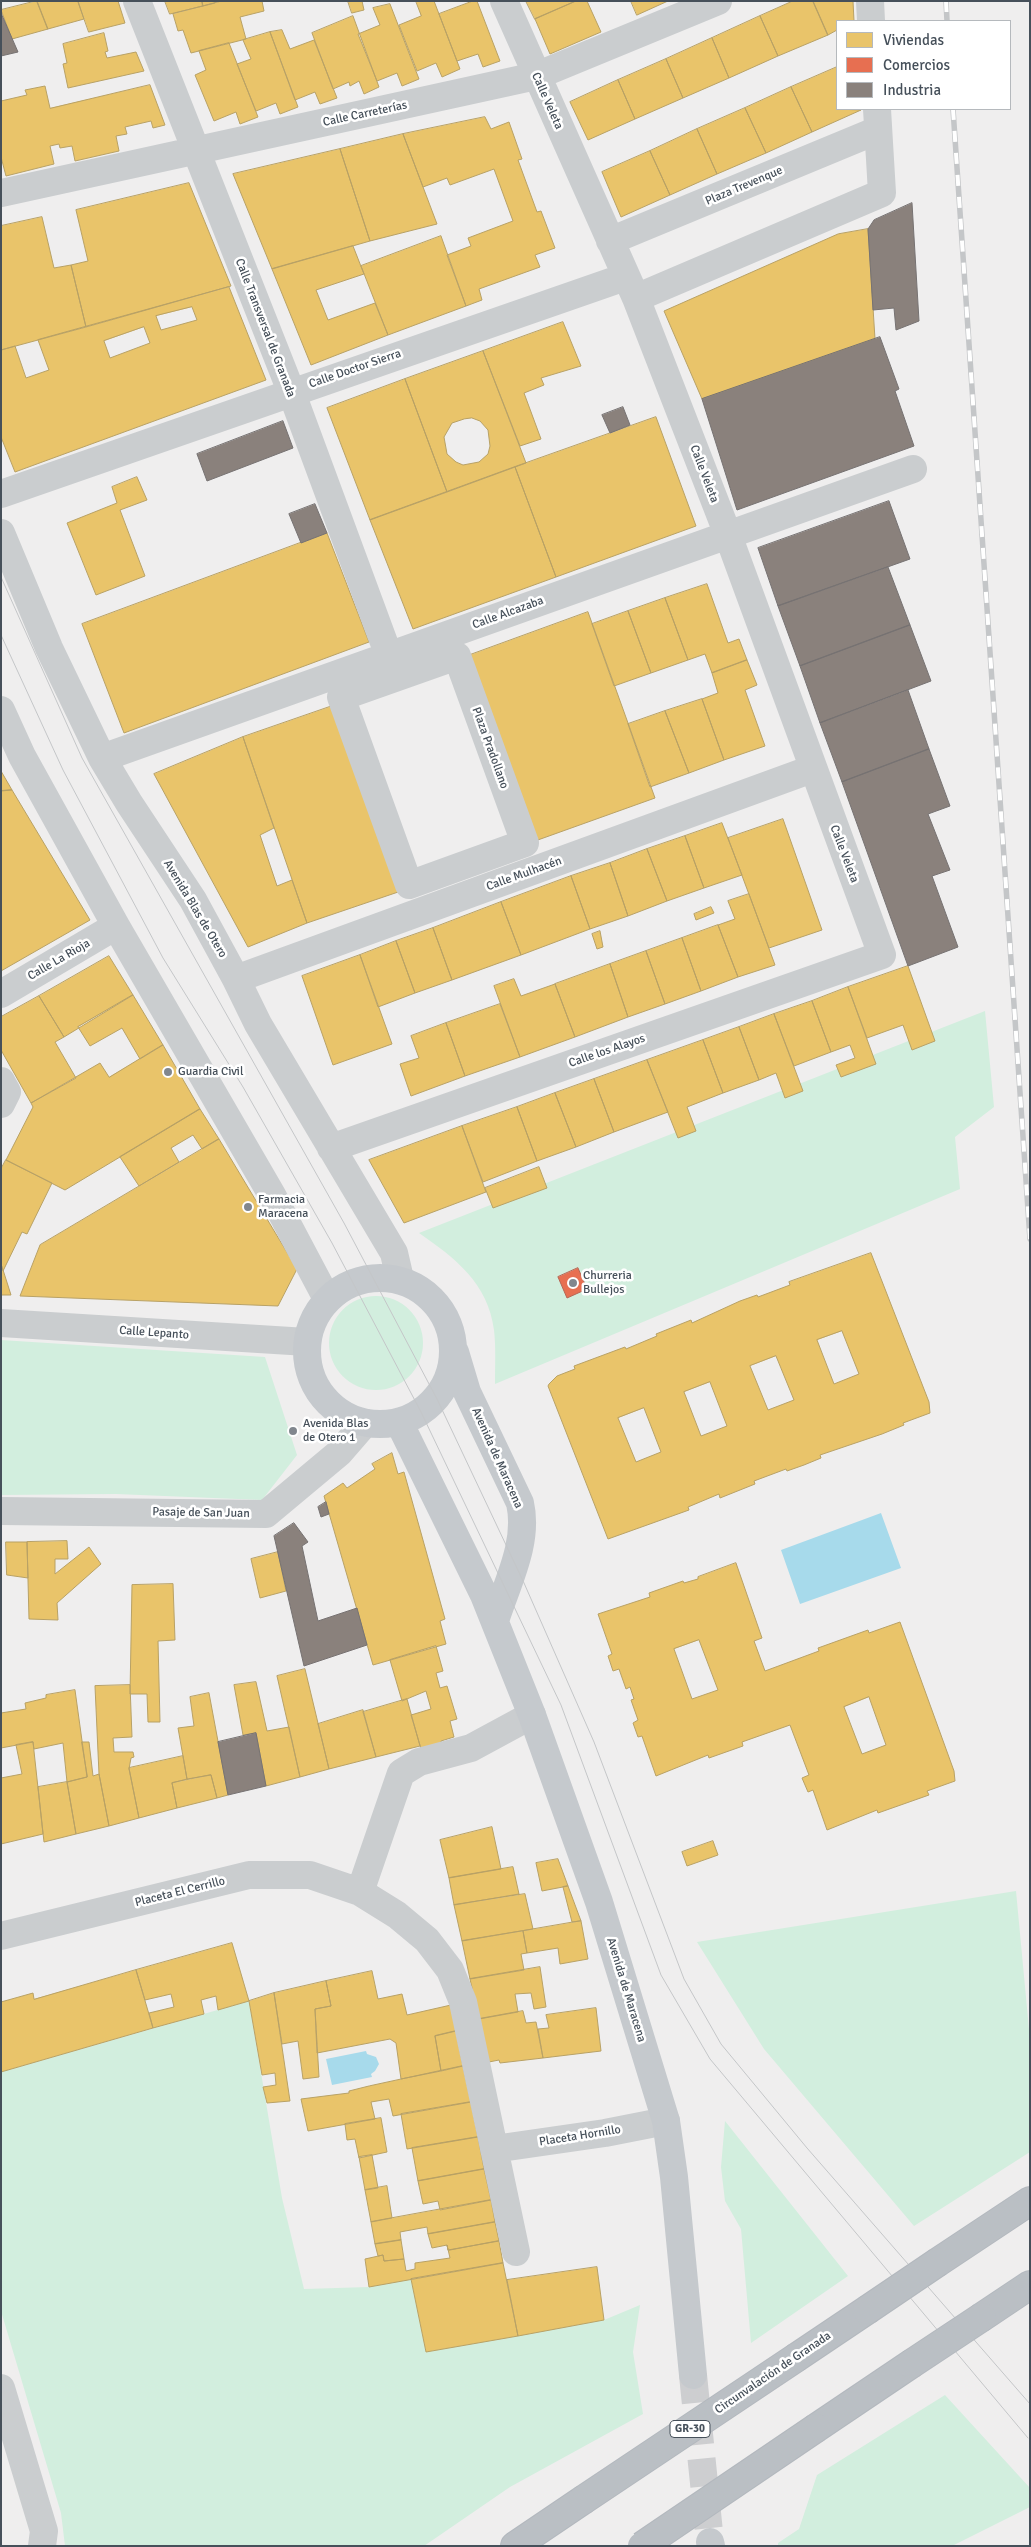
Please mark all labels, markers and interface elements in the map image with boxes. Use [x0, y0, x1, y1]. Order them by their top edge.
legend [836, 20, 1011, 110]
text: Viviendas [883, 31, 944, 49]
text: Comercios [883, 56, 950, 74]
street label: Calle Veleta [528, 70, 566, 132]
text: Industria [883, 81, 941, 99]
street label: Calle Carreterías [322, 98, 408, 130]
street label: Plaza Trevenque [703, 163, 785, 209]
street label: Calle Transversal de Granada [232, 257, 298, 399]
street label: Calle Doctor Sierra [307, 346, 403, 392]
street label: Calle Veleta [686, 443, 722, 505]
street label: Calle Alcazaba [470, 593, 546, 633]
street label: Plaza Pradollano [469, 705, 511, 791]
street label: Calle Veleta [826, 823, 862, 885]
street label: Calle Mulhacén [484, 854, 564, 894]
street label: Avenida Blas de Otero [160, 857, 230, 961]
street label: Calle La Rioja [25, 936, 93, 984]
street label: Calle los Alayos [567, 1031, 647, 1071]
place label: Guardia Civil [178, 1065, 243, 1079]
marker: Guardia Civil [162, 1066, 174, 1078]
place label: Farmacia Maracena [258, 1193, 308, 1221]
marker: Farmacia Maracena [242, 1201, 254, 1213]
place label: Churreria Bullejos [583, 1269, 632, 1297]
marker: Churreria Bullejos [567, 1277, 579, 1289]
street label: Calle Lepanto [119, 1323, 189, 1343]
street label: Avenida de Maracena [468, 1405, 526, 1511]
place label: Avenida Blas de Otero 1 [303, 1417, 368, 1445]
marker: Avenida Blas de Otero 1 [287, 1425, 299, 1437]
street label: Pasaje de San Juan [152, 1505, 250, 1521]
street label: Placeta El Cerrillo [133, 1874, 227, 1910]
street label: Avenida de Maracena [603, 1936, 649, 2044]
street label: Placeta Hornillo [538, 2122, 622, 2150]
street label: Circunvalación de Granada [712, 2329, 834, 2417]
road number: GR-30 [670, 2420, 710, 2438]

